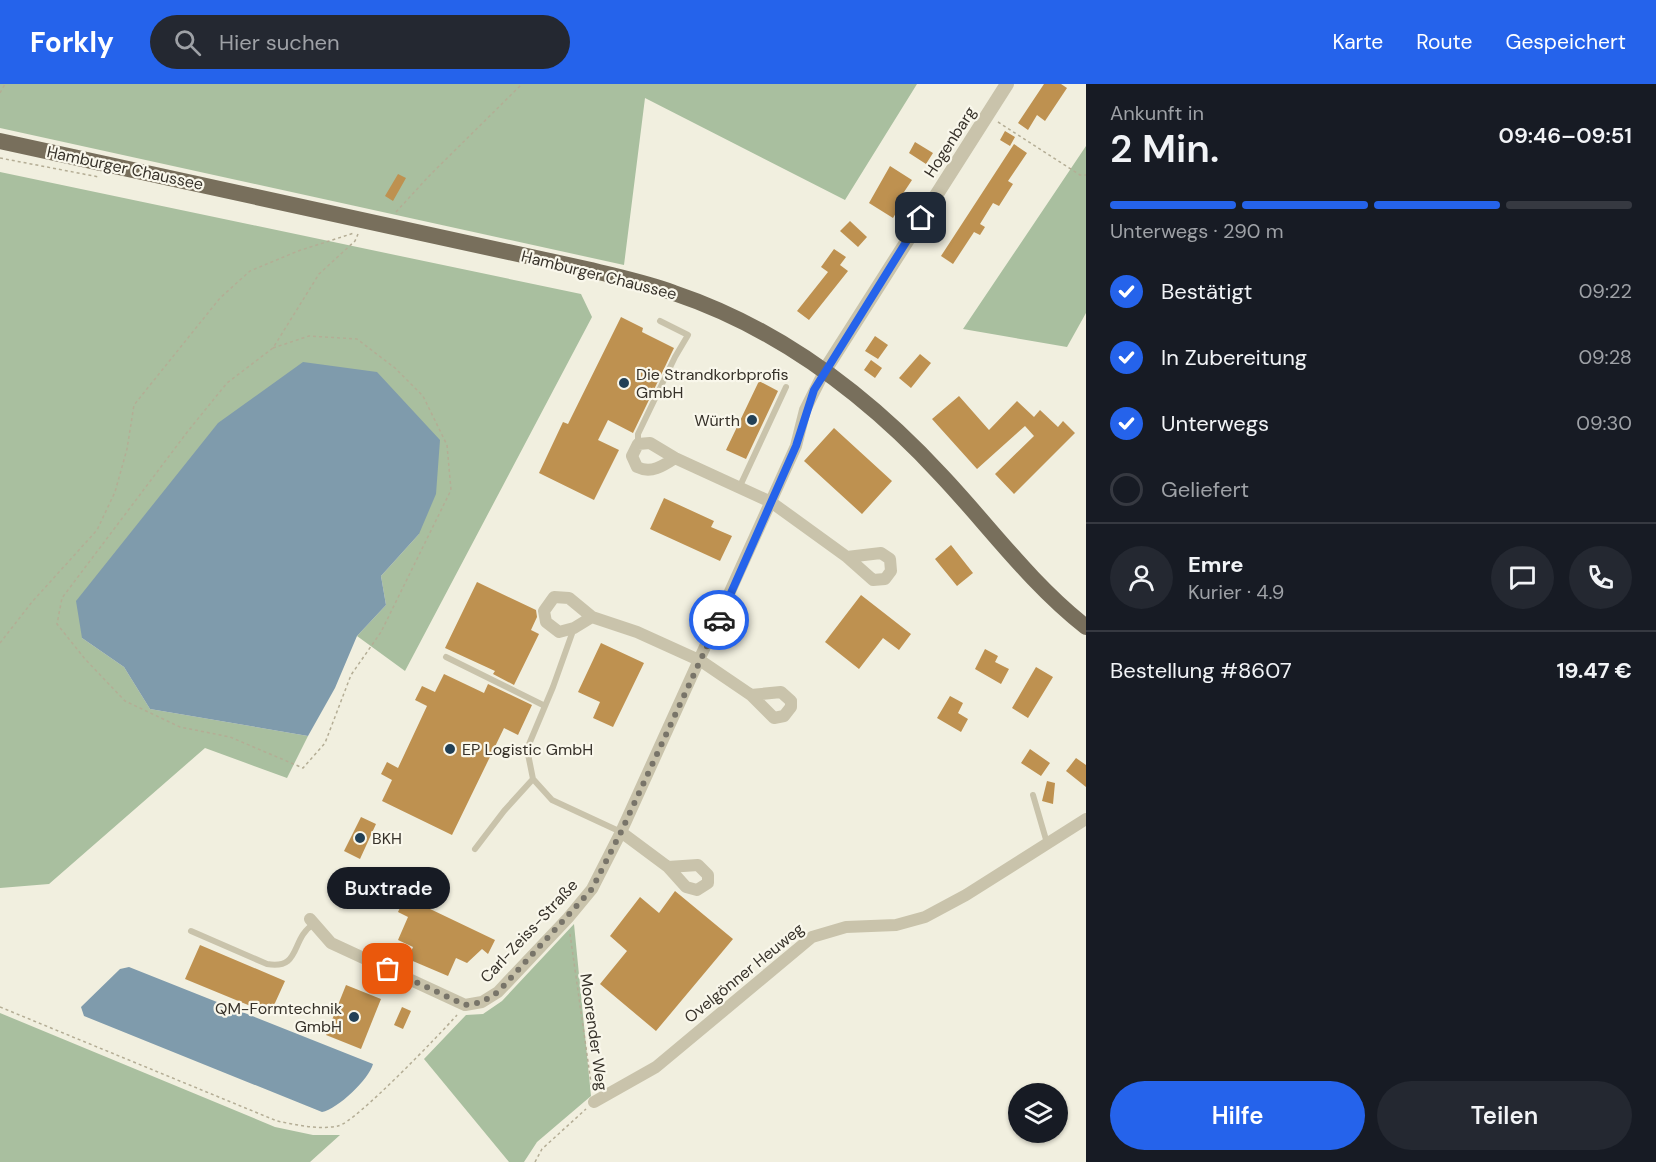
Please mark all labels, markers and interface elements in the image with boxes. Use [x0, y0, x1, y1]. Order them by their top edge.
search box [150, 15, 570, 69]
text: Forkly [30, 24, 114, 61]
icon: search [171, 26, 204, 59]
text: Hier suchen [219, 28, 340, 57]
text: Karte [1332, 28, 1383, 56]
text: Route [1416, 28, 1472, 56]
text: Gespeichert [1505, 28, 1626, 56]
text: Ankunft in [1110, 100, 1204, 126]
street label: Hogenbarg [919, 103, 981, 181]
text: 09:46–09:51 [1499, 121, 1632, 150]
text: 2 Min. [1110, 123, 1219, 174]
street label: Hamburger Chaussee [45, 141, 205, 195]
pin [895, 192, 946, 243]
icon: home [904, 201, 937, 234]
text: Unterwegs · 290 m [1110, 218, 1284, 244]
street label: Hamburger Chaussee [519, 246, 679, 304]
icon: check [1110, 275, 1143, 308]
text: Bestätigt [1161, 277, 1252, 306]
text: 09:22 [1579, 278, 1632, 304]
icon: check [1110, 341, 1143, 374]
text: In Zubereitung [1161, 343, 1307, 372]
text: 09:28 [1578, 344, 1632, 370]
place label: Die Strandkorbprofis GmbH [636, 364, 789, 403]
marker: Die Strandkorbprofis GmbH [617, 376, 631, 390]
icon: check [1110, 407, 1143, 440]
text: Unterwegs [1161, 409, 1269, 438]
place label: Würth [694, 410, 740, 431]
text: 09:30 [1576, 410, 1632, 436]
marker: Würth [745, 413, 759, 427]
text: Geliefert [1161, 475, 1249, 504]
button: person [1110, 546, 1173, 609]
button: chat [1491, 546, 1554, 609]
button: phone [1569, 546, 1632, 609]
text: Emre [1188, 550, 1244, 579]
text: Kurier · 4.9 [1188, 579, 1284, 605]
courier [689, 590, 749, 650]
icon: car [703, 604, 736, 637]
text: Bestellung #8607 [1110, 656, 1292, 685]
text: 19.47 € [1556, 656, 1632, 685]
place label: EP Logistic GmbH [462, 739, 593, 760]
marker: EP Logistic GmbH [443, 742, 457, 756]
place label: BKH [372, 828, 402, 849]
marker: BKH [353, 831, 367, 845]
callout: Buxtrade [326, 867, 450, 909]
text: Buxtrade [344, 875, 433, 901]
street label: Carl-Zeiss-Straße [476, 875, 582, 987]
street label: Ovelgönner Heuweg [680, 918, 808, 1028]
pin [362, 943, 413, 994]
icon: bag [371, 952, 404, 985]
street label: Moorender Weg [575, 972, 613, 1092]
place label: QM-Formtechnik GmbH [215, 998, 342, 1037]
marker: QM-Formtechnik GmbH [347, 1010, 361, 1024]
button: Hilfe [1110, 1081, 1365, 1150]
button: Teilen [1377, 1081, 1632, 1150]
map controls [1008, 1083, 1068, 1143]
button: layers [1008, 1083, 1068, 1143]

